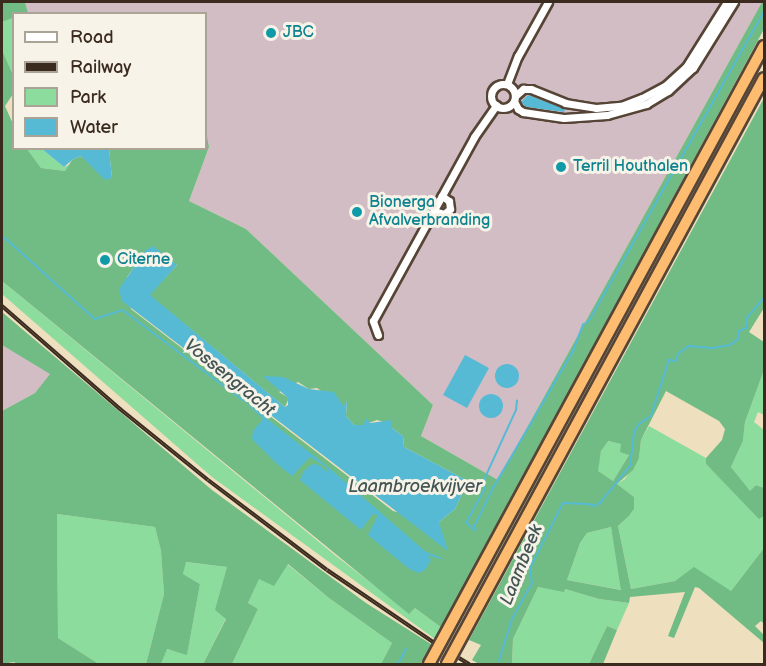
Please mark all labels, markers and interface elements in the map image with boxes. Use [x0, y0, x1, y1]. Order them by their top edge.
legend [12, 12, 207, 150]
place label: JBC [283, 23, 314, 43]
marker: JBC [264, 26, 278, 40]
text: Road [70, 27, 114, 48]
text: Railway [70, 57, 132, 78]
text: Park [70, 87, 106, 108]
text: Water [70, 117, 118, 138]
place label: Terril Houthalen [573, 157, 688, 177]
marker: Terril Houthalen [554, 160, 568, 174]
place label: Bionerga Afvalverbranding [369, 193, 490, 231]
marker: Bionerga Afvalverbranding [350, 205, 364, 219]
place label: Citerne [117, 250, 170, 270]
marker: Citerne [98, 253, 112, 267]
water label: Vossengracht [179, 335, 279, 421]
water label: Laambroekvijver [348, 476, 482, 498]
water label: Laambeek [496, 522, 548, 608]

